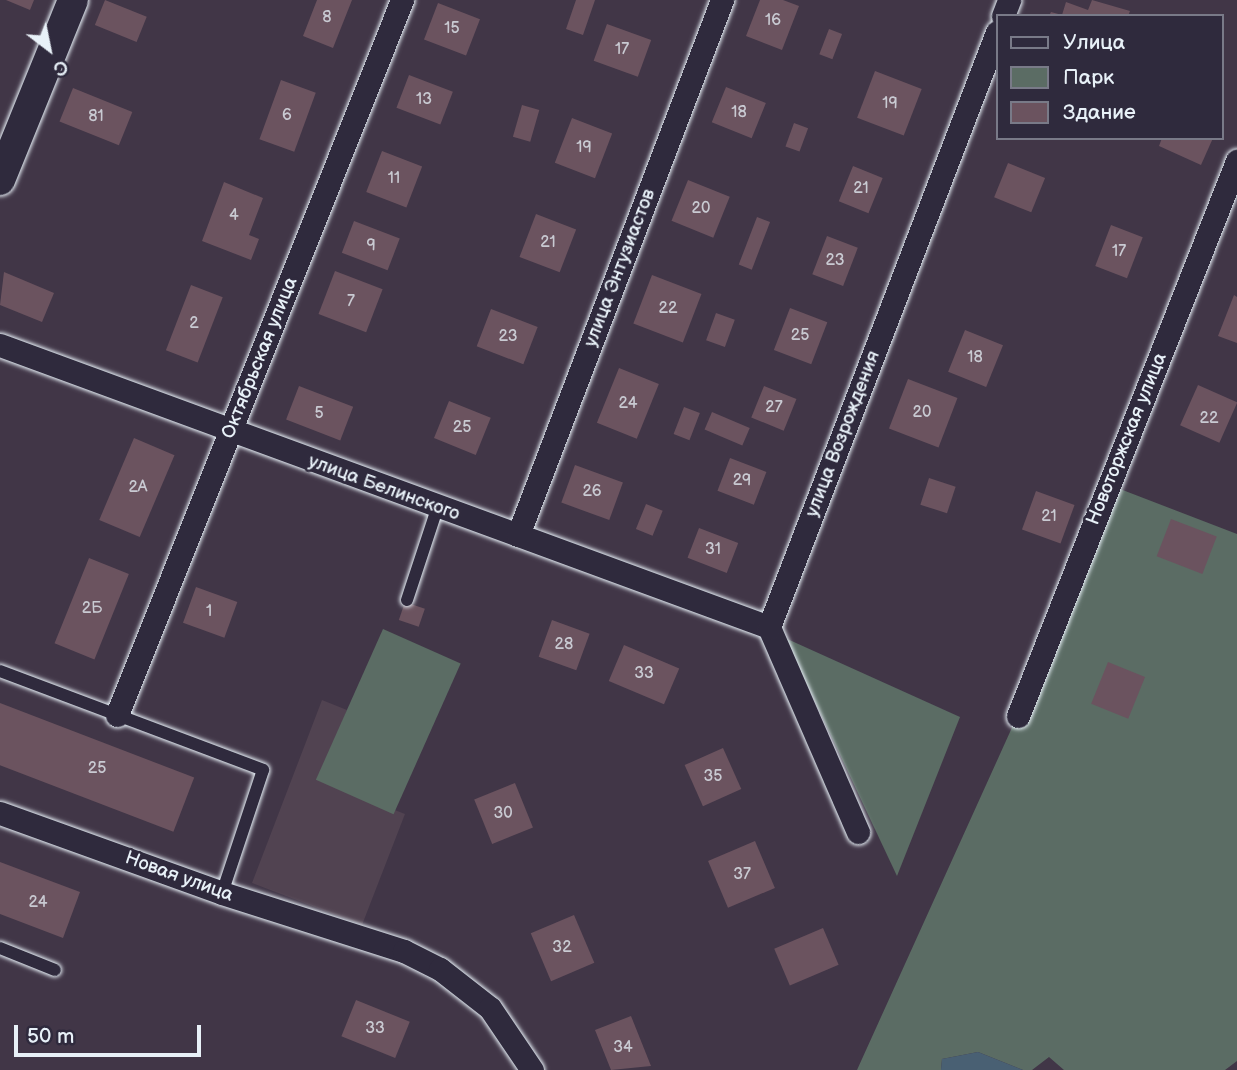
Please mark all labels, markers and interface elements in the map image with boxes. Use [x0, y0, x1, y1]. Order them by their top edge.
house number: 8 [322, 8, 332, 28]
house number: 16 [765, 11, 781, 31]
north arrow [14, 14, 84, 84]
legend [996, 14, 1223, 140]
house number: 15 [444, 19, 460, 39]
text: Улица [1063, 30, 1125, 55]
house number: 17 [615, 40, 629, 60]
text: С [49, 54, 72, 80]
text: Парк [1063, 65, 1114, 90]
house number: 13 [416, 90, 432, 110]
house number: 19 [882, 94, 898, 114]
text: Здание [1063, 100, 1136, 125]
house number: 18 [731, 103, 747, 123]
house number: 6 [282, 106, 292, 126]
house number: 81 [88, 107, 104, 127]
house number: 19 [576, 138, 592, 158]
house number: 11 [388, 169, 400, 189]
house number: 21 [853, 179, 869, 199]
street label: улица Энтузиастов [579, 186, 661, 350]
house number: 20 [692, 199, 710, 219]
house number: 4 [229, 206, 239, 226]
house number: 21 [540, 233, 556, 253]
house number: 9 [366, 236, 376, 256]
house number: 17 [1112, 242, 1126, 262]
house number: 23 [826, 251, 844, 271]
street label: Октябрьская улица [217, 274, 303, 442]
house number: 7 [347, 292, 355, 312]
house number: 22 [659, 299, 677, 319]
house number: 2 [189, 314, 199, 334]
house number: 25 [791, 326, 809, 346]
house number: 23 [499, 327, 517, 347]
street label: улица Возрождения [801, 348, 885, 520]
house number: 18 [967, 348, 983, 368]
street label: Новоторжская улица [1082, 350, 1172, 528]
house number: 24 [619, 394, 637, 414]
house number: 27 [765, 398, 783, 418]
house number: 20 [913, 403, 931, 423]
house number: 5 [314, 404, 324, 424]
house number: 22 [1200, 409, 1218, 429]
house number: 25 [453, 418, 471, 438]
street label: улица Белинского [305, 450, 463, 526]
house number: 29 [733, 471, 751, 491]
house number: 2А [128, 478, 148, 498]
house number: 26 [582, 482, 602, 502]
house number: 21 [1041, 507, 1057, 527]
house number: 31 [705, 540, 721, 560]
house number: 2Б [82, 599, 102, 619]
house number: 1 [206, 602, 212, 622]
house number: 28 [555, 635, 573, 655]
house number: 33 [634, 664, 654, 684]
house number: 25 [88, 759, 106, 779]
house number: 35 [703, 767, 723, 787]
house number: 30 [493, 804, 513, 824]
street label: Новая улица [122, 847, 236, 907]
house number: 37 [733, 865, 751, 885]
house number: 24 [29, 893, 47, 913]
house number: 32 [552, 938, 572, 958]
scale bar [18, 1010, 205, 1054]
house number: 33 [365, 1019, 385, 1039]
text: 50 m [27, 1024, 74, 1049]
house number: 34 [613, 1038, 633, 1058]

